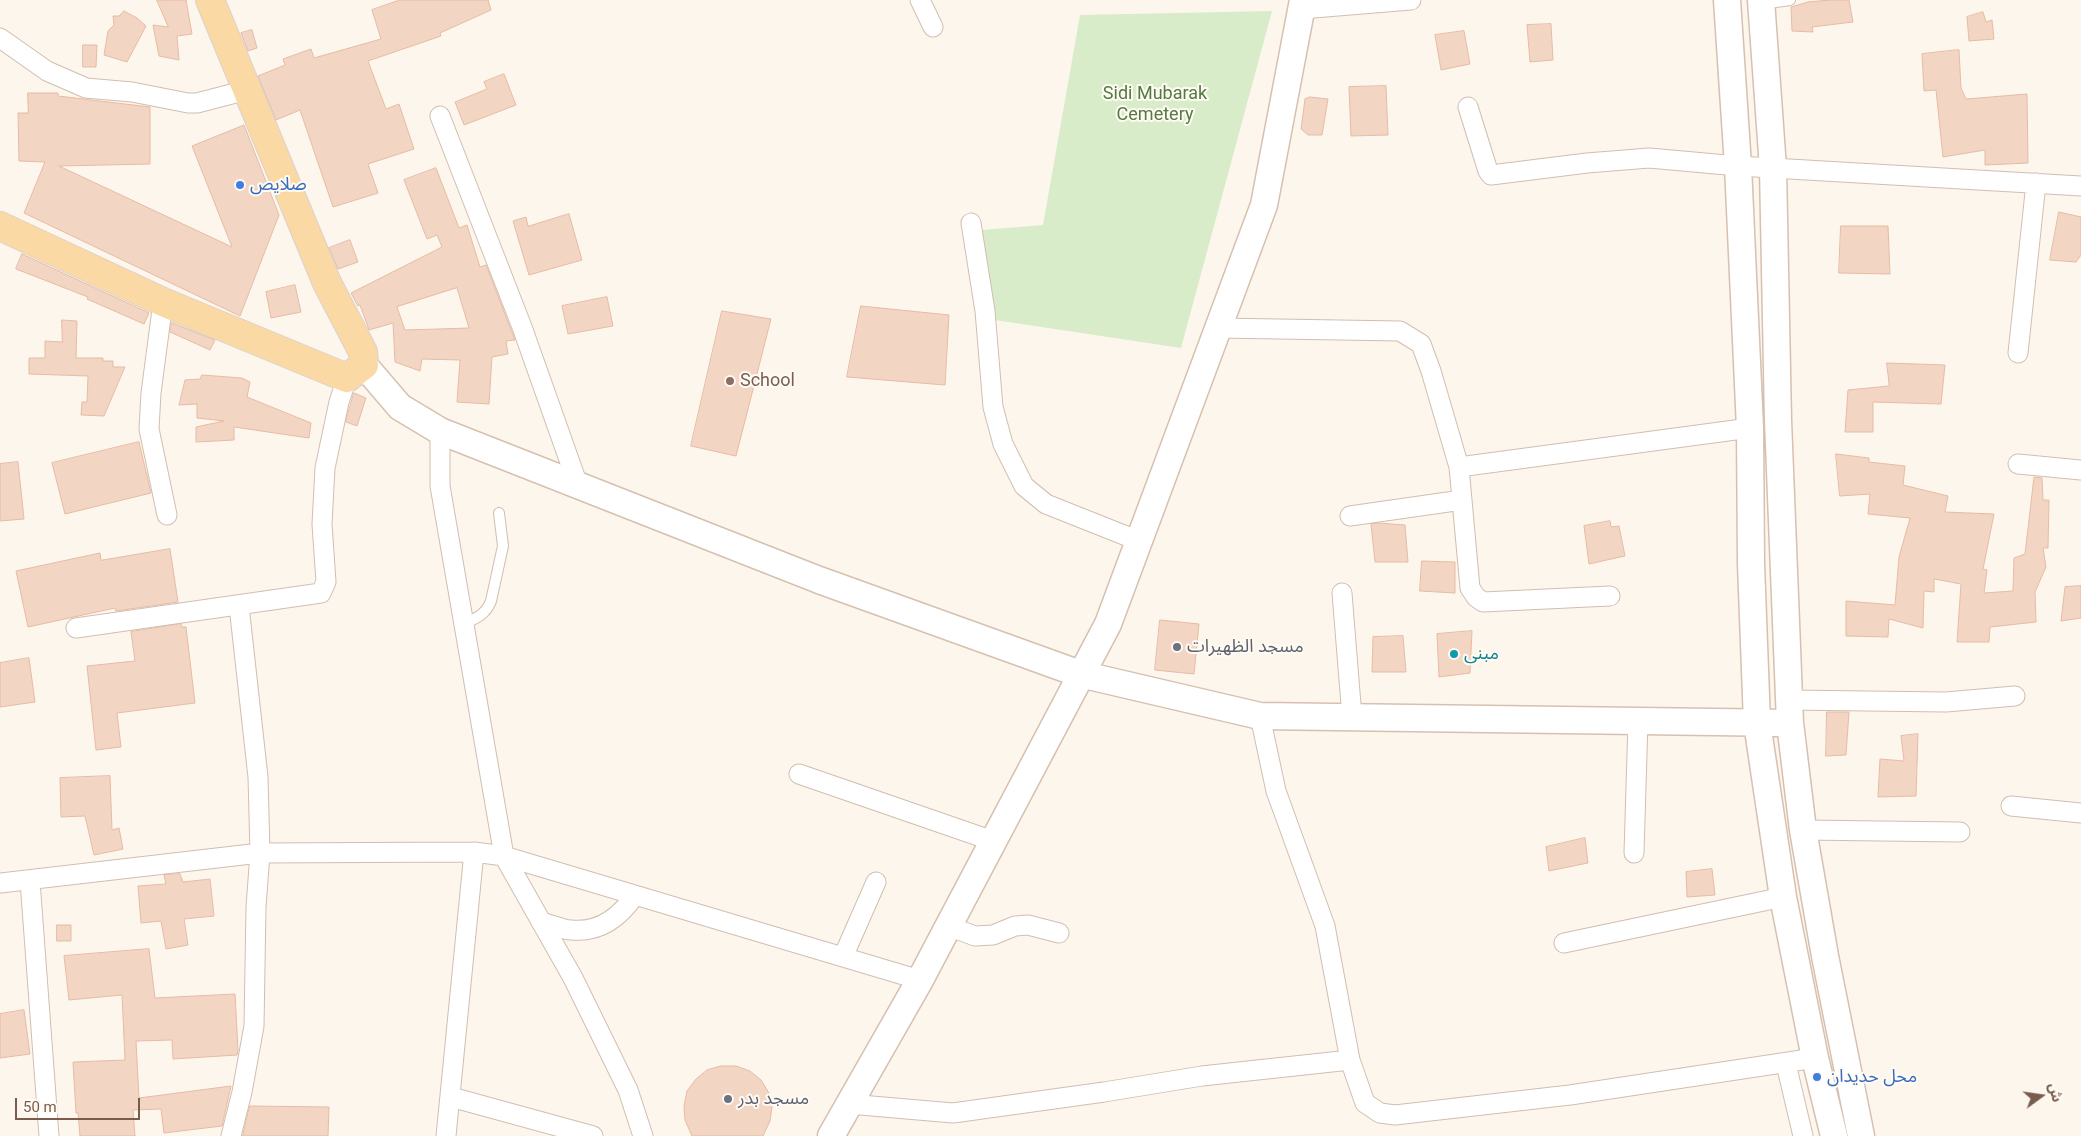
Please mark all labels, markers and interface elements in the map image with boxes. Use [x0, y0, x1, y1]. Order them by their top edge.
park label: Sidi Mubarak Cemetery [1103, 83, 1207, 126]
place label: صلايص [250, 174, 307, 196]
marker: صلايص [234, 179, 246, 191]
place label: School [740, 370, 795, 392]
marker: School [724, 375, 736, 387]
place label: مسجد الظهيرات [1187, 636, 1304, 658]
marker: مسجد الظهيرات [1171, 641, 1183, 653]
place label: مبنى [1464, 643, 1499, 665]
marker: مبنى [1448, 648, 1460, 660]
place label: محل حديدان [1827, 1066, 1917, 1088]
marker: محل حديدان [1811, 1071, 1823, 1083]
north arrow [2016, 1071, 2066, 1121]
text: ش [2045, 1081, 2066, 1104]
scale bar [18, 1088, 142, 1120]
place label: مسجد بدر [738, 1088, 809, 1110]
marker: مسجد بدر [722, 1093, 734, 1105]
text: 50 m [23, 1098, 57, 1116]

